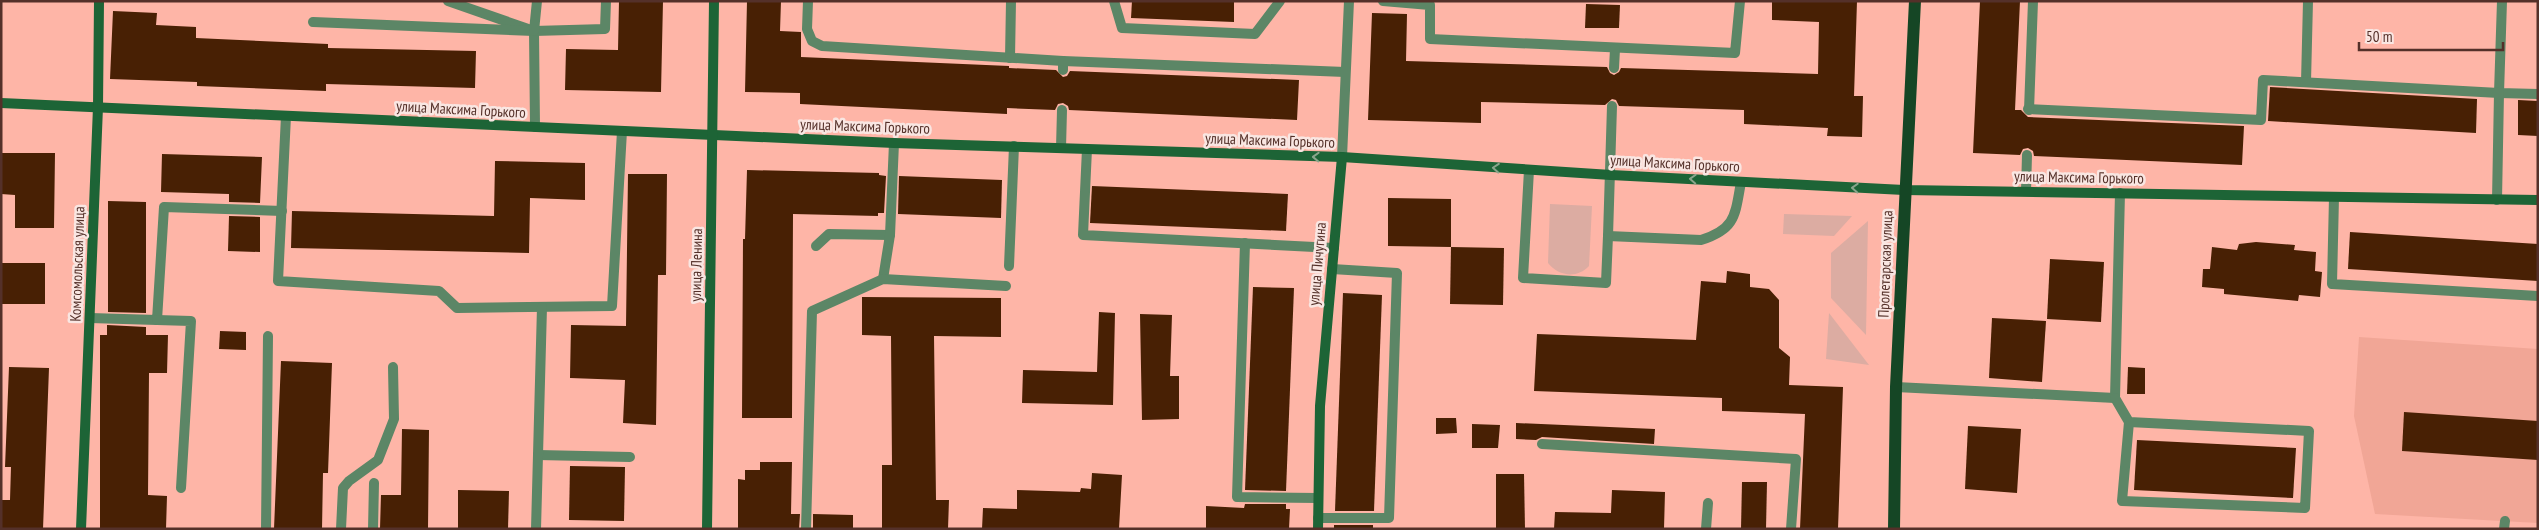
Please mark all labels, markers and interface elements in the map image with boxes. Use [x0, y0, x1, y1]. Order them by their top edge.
scale bar [2359, 20, 2503, 52]
text: 50 m [2366, 27, 2392, 46]
street label: улица Максима Горького [396, 96, 526, 122]
street label: улица Максима Горького [800, 114, 930, 138]
street label: улица Максима Горького [1205, 128, 1335, 152]
street label: улица Максима Горького [1610, 150, 1740, 176]
one-way arrow [1312, 151, 1320, 162]
one-way arrow [1492, 162, 1500, 173]
street label: улица Максима Горького [2014, 166, 2144, 188]
one-way arrow [1689, 174, 1697, 185]
one-way arrow [1851, 182, 1859, 193]
street label: Комсомольская улица [65, 206, 89, 322]
street label: Пролетарская улица [1874, 210, 1896, 318]
street label: улица Пичугина [1304, 222, 1330, 306]
street label: улица Ленина [686, 228, 706, 302]

